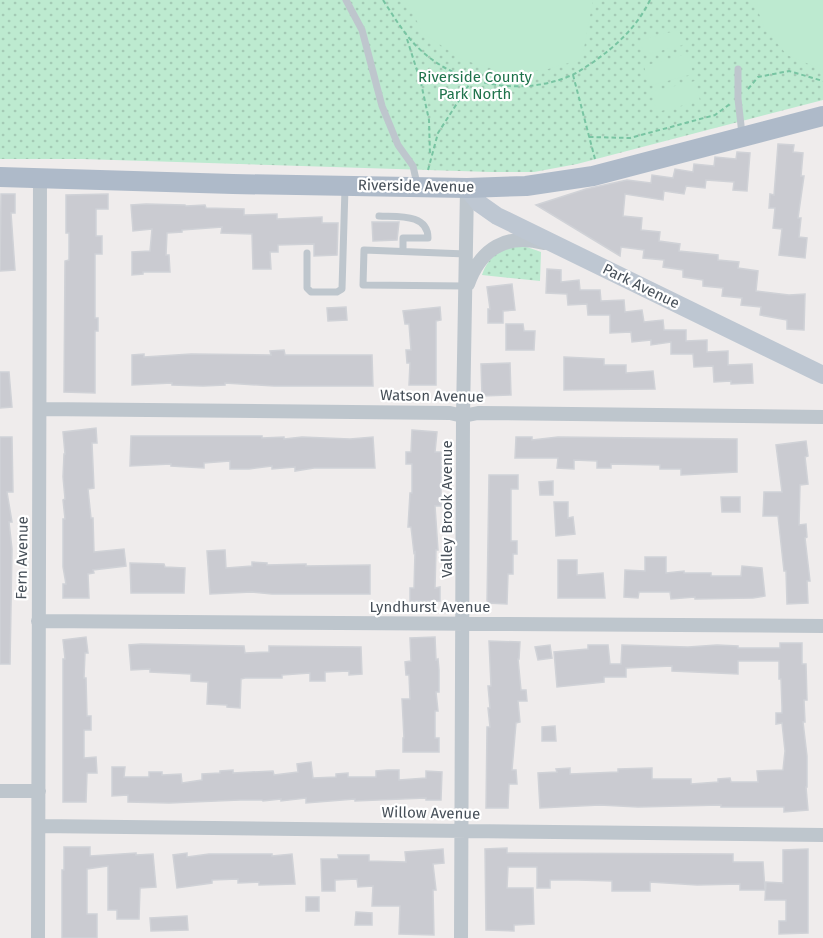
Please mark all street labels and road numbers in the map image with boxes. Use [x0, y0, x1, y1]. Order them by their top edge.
street label: Riverside Avenue [358, 176, 474, 196]
street label: Park Avenue [600, 260, 682, 312]
street label: Watson Avenue [380, 386, 484, 406]
street label: Valley Brook Avenue [438, 440, 456, 578]
street label: Fern Avenue [12, 516, 32, 600]
street label: Lyndhurst Avenue [370, 598, 490, 616]
street label: Willow Avenue [382, 803, 480, 823]

